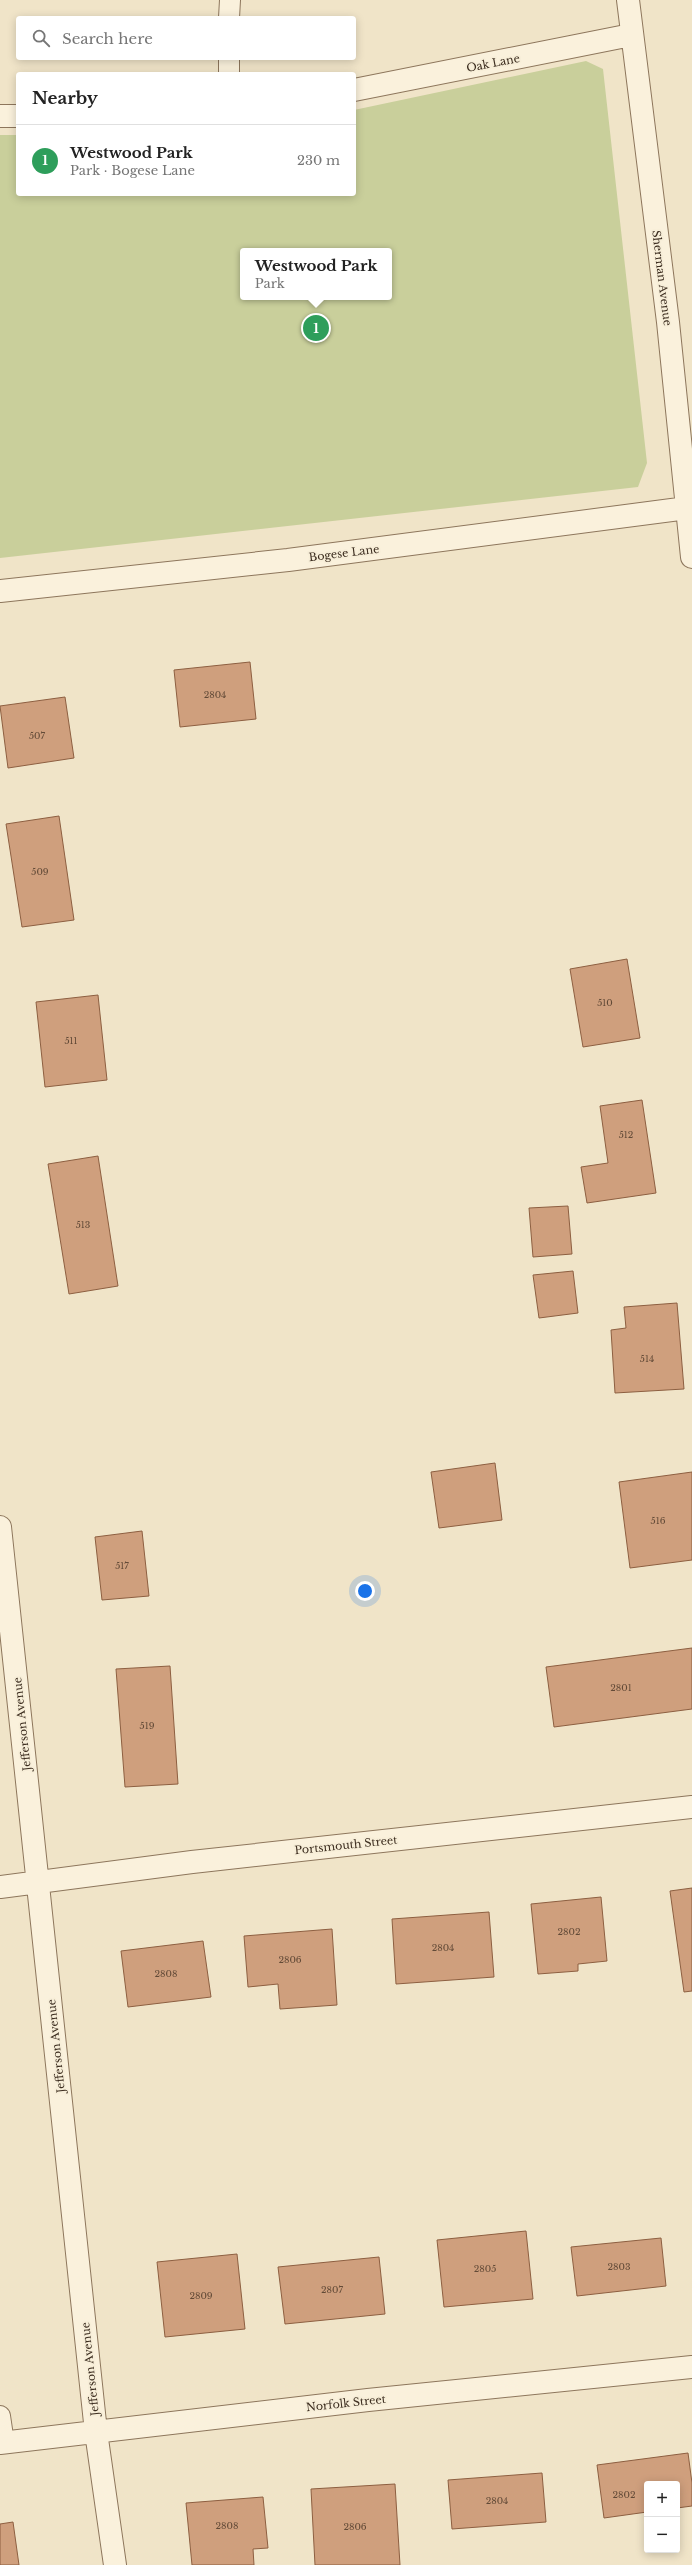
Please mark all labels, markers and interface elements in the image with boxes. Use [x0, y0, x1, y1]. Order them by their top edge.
search box [16, 16, 356, 60]
icon: search [30, 27, 52, 49]
text: Search here [62, 29, 153, 48]
street label: Oak Lane [465, 51, 521, 75]
text: Nearby [32, 88, 98, 109]
text: Westwood Park [70, 143, 193, 162]
text: 1 [42, 152, 48, 169]
text: 230 m [297, 152, 340, 169]
text: Park · Bogese Lane [70, 162, 195, 179]
street label: Sherman Avenue [649, 229, 675, 327]
popup [240, 248, 392, 300]
text: Westwood Park [255, 256, 377, 275]
text: Park [255, 275, 285, 292]
pin: 1 [303, 313, 329, 343]
street label: Bogese Lane [308, 542, 380, 564]
house number: 2804 [204, 689, 226, 700]
house number: 507 [29, 730, 46, 741]
house number: 509 [31, 866, 49, 877]
house number: 510 [597, 997, 613, 1008]
house number: 511 [64, 1035, 78, 1046]
house number: 512 [619, 1129, 633, 1140]
house number: 513 [76, 1219, 90, 1230]
house number: 514 [640, 1353, 654, 1364]
house number: 516 [651, 1515, 666, 1526]
house number: 517 [115, 1560, 129, 1571]
your location [355, 1581, 375, 1601]
street label: Jefferson Avenue [10, 1676, 34, 1774]
house number: 2801 [610, 1682, 632, 1693]
house number: 519 [140, 1720, 155, 1731]
street label: Portsmouth Street [294, 1833, 399, 1857]
house number: 2802 [558, 1926, 580, 1937]
house number: 2804 [432, 1942, 454, 1953]
house number: 2806 [278, 1954, 302, 1965]
house number: 2808 [155, 1968, 177, 1979]
street label: Jefferson Avenue [44, 1998, 68, 2096]
house number: 2803 [608, 2261, 630, 2272]
house number: 2805 [474, 2263, 496, 2274]
house number: 2807 [321, 2284, 343, 2295]
house number: 2809 [189, 2290, 213, 2301]
street label: Jefferson Avenue [78, 2321, 102, 2419]
street label: Norfolk Street [305, 2392, 387, 2414]
map controls [644, 2481, 680, 2553]
button: + [644, 2481, 680, 2517]
house number: 2802 [613, 2489, 635, 2500]
house number: 2804 [486, 2495, 508, 2506]
button: − [644, 2517, 680, 2553]
house number: 2808 [216, 2520, 238, 2531]
house number: 2806 [343, 2521, 367, 2532]

